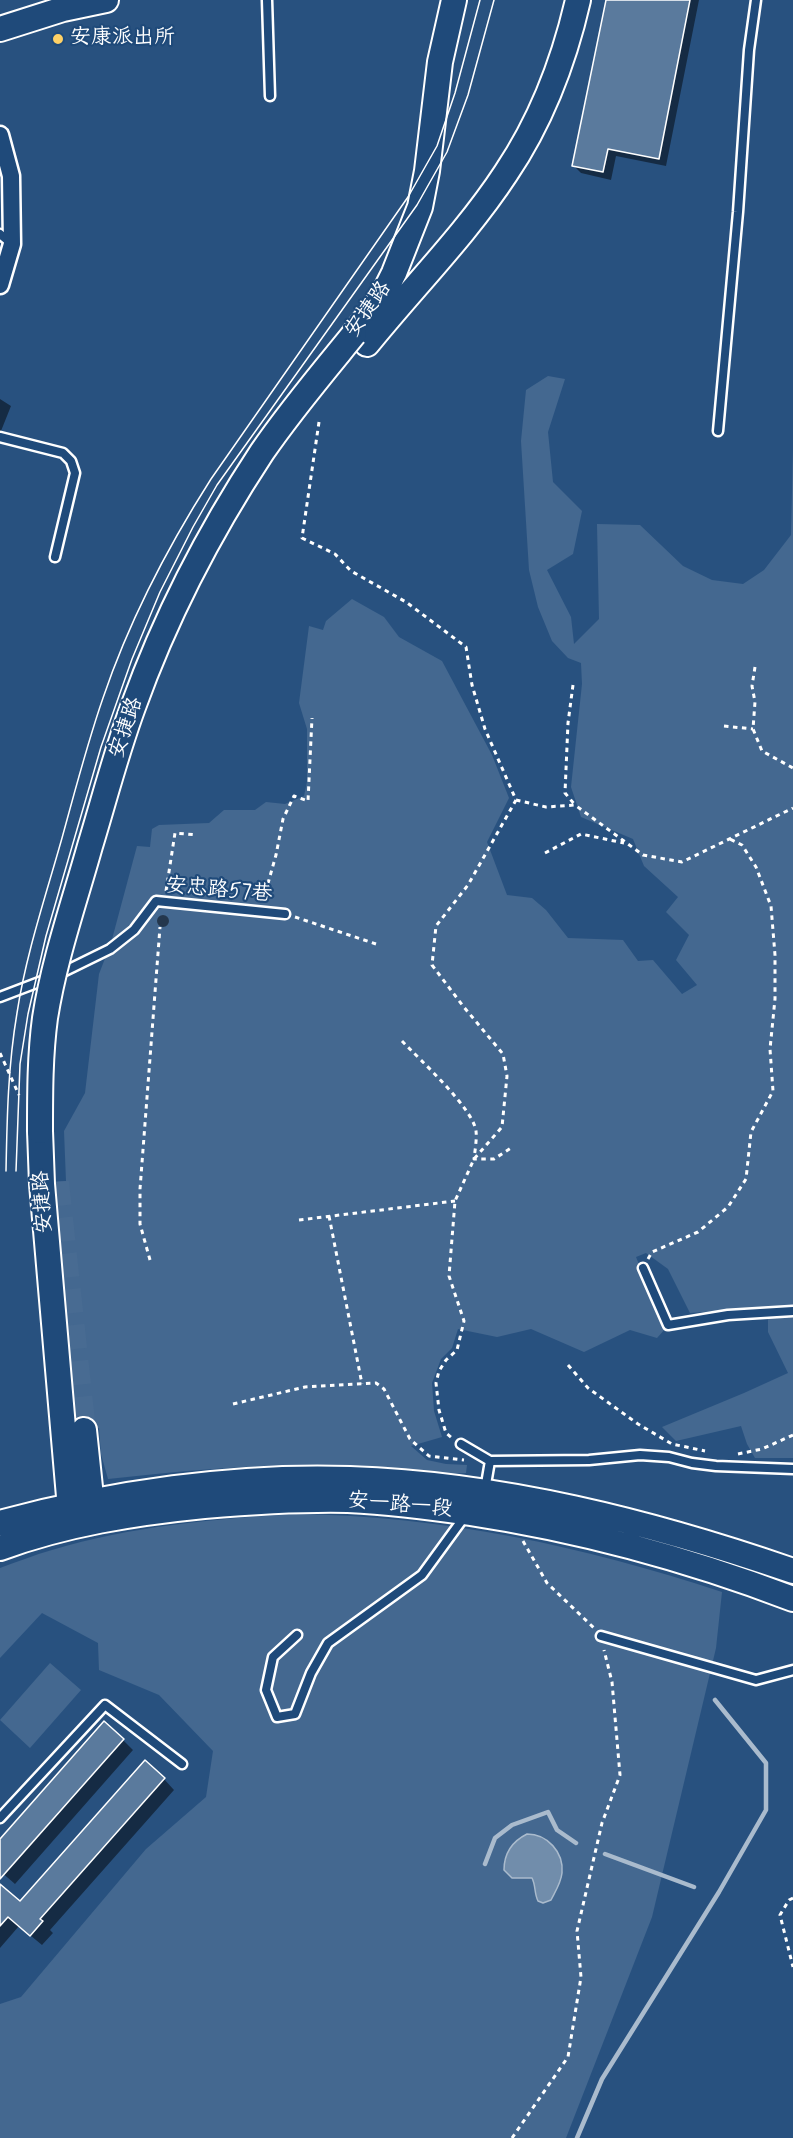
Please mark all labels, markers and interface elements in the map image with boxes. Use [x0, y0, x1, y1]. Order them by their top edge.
place label: 安康派出所 [70, 26, 175, 52]
marker: 安康派出所 [51, 32, 65, 46]
street label: 安捷路 [341, 277, 397, 343]
street label: 安捷路 [105, 694, 149, 762]
street label: 安忠路57巷 [165, 874, 273, 908]
street label: 安捷路 [29, 1170, 59, 1234]
street label: 安一路一段 [347, 1489, 453, 1523]

